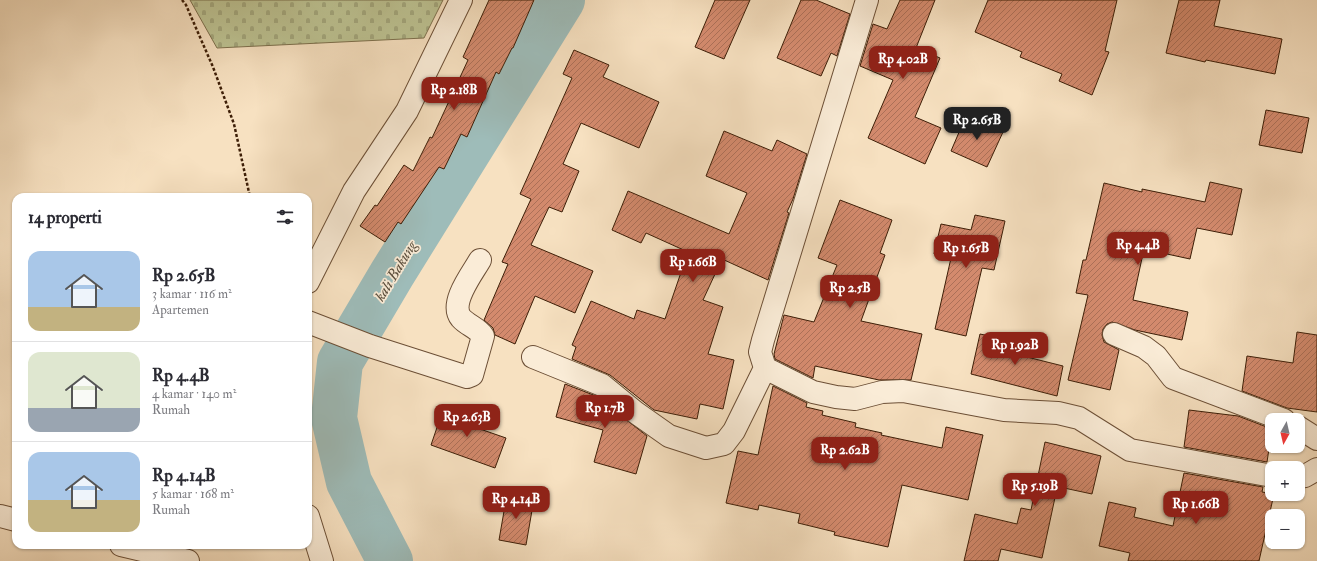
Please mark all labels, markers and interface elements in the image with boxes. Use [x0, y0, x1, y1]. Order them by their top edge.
pin: Rp 4.02B [862, 46, 944, 80]
text: Rp 4.02B [878, 51, 928, 67]
pin: Rp 2.18B [413, 77, 495, 111]
text: Rp 2.18B [431, 82, 478, 98]
pin: Rp 2.65B [936, 107, 1018, 141]
text: Rp 2.65B [953, 112, 1001, 128]
icon: filters [274, 206, 296, 228]
text: 14 properti [28, 207, 102, 228]
pin: Rp 4.4B [1101, 232, 1175, 266]
pin: Rp 1.65B [925, 235, 1007, 269]
water label: kali Bakung [370, 236, 422, 305]
text: Rp 4.4B [1116, 237, 1160, 253]
text: Rp 1.65B [943, 240, 989, 256]
pin: Rp 1.66B [652, 249, 734, 283]
text: Rp 1.66B [669, 254, 717, 270]
text: Rp 2.65B [152, 265, 215, 286]
icon: home [60, 267, 108, 315]
pin: Rp 2.5B [813, 275, 887, 309]
text: Rp 2.5B [829, 280, 871, 296]
text: 3 kamar · 116 m² [152, 286, 232, 302]
text: Apartemen [152, 302, 209, 318]
pin: Rp 1.92B [974, 332, 1056, 366]
text: Rp 1.92B [991, 337, 1039, 353]
text: Rp 4.4B [152, 365, 210, 386]
icon: home [60, 368, 108, 416]
text: 4 kamar · 140 m² [152, 386, 236, 402]
pin: Rp 1.7B [568, 395, 642, 429]
text: Rp 1.7B [585, 400, 625, 416]
text: Rumah [152, 402, 190, 418]
pin: Rp 2.63B [426, 404, 508, 438]
text: Rp 2.63B [443, 409, 491, 425]
north arrow [1265, 413, 1305, 453]
map controls [1265, 413, 1305, 549]
pin: Rp 2.62B [804, 437, 886, 471]
text: Rp 2.62B [820, 442, 870, 458]
button: + [1265, 461, 1305, 501]
text: Rp 4.14B [152, 465, 216, 486]
icon: home [60, 468, 108, 516]
pin: Rp 5.19B [994, 473, 1076, 507]
text: Rp 5.19B [1012, 478, 1058, 494]
text: 5 kamar · 168 m² [152, 486, 234, 502]
pin: Rp 4.14B [475, 486, 557, 520]
text: Rp 4.14B [492, 491, 540, 507]
pin: Rp 1.66B [1155, 491, 1237, 525]
text: Rp 1.66B [1172, 496, 1220, 512]
text: Rumah [152, 502, 190, 518]
button: − [1265, 509, 1305, 549]

